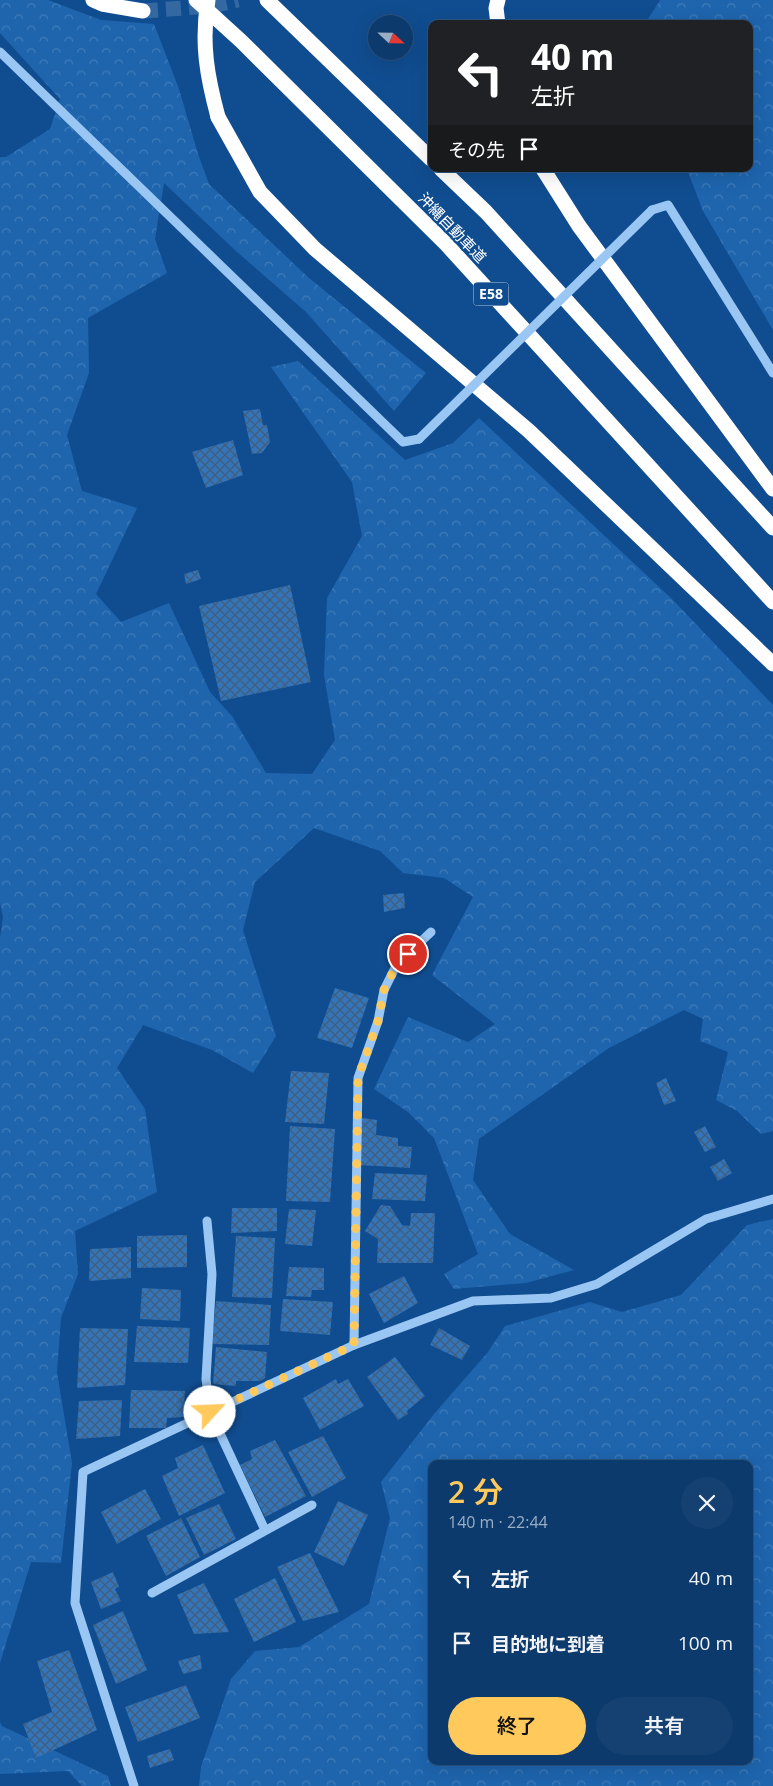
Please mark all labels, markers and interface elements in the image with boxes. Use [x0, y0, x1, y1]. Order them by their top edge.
north arrow [368, 15, 412, 60]
map controls [368, 15, 413, 60]
text: 40 m [531, 33, 614, 80]
icon: left [448, 40, 513, 105]
text: 左折 [531, 80, 575, 110]
icon: arrive [515, 135, 543, 163]
text: その先 [448, 137, 505, 163]
street label: 沖縄自動車道 [414, 188, 491, 267]
road number: E58 [474, 282, 508, 306]
pin [387, 933, 429, 975]
icon: arrive [394, 940, 422, 968]
position arrow [183, 1385, 235, 1437]
text: 2 分 [448, 1471, 503, 1512]
button: close [681, 1477, 733, 1529]
text: 140 m · 22:44 [448, 1511, 548, 1533]
icon: left [448, 1564, 476, 1592]
text: 40 m [689, 1565, 733, 1591]
text: 左折 [491, 1566, 529, 1592]
icon: arrive [448, 1629, 476, 1657]
text: 100 m [678, 1630, 733, 1656]
text: 目的地に到着 [491, 1631, 605, 1657]
button: 終了 [448, 1697, 586, 1755]
button: 共有 [596, 1697, 733, 1755]

